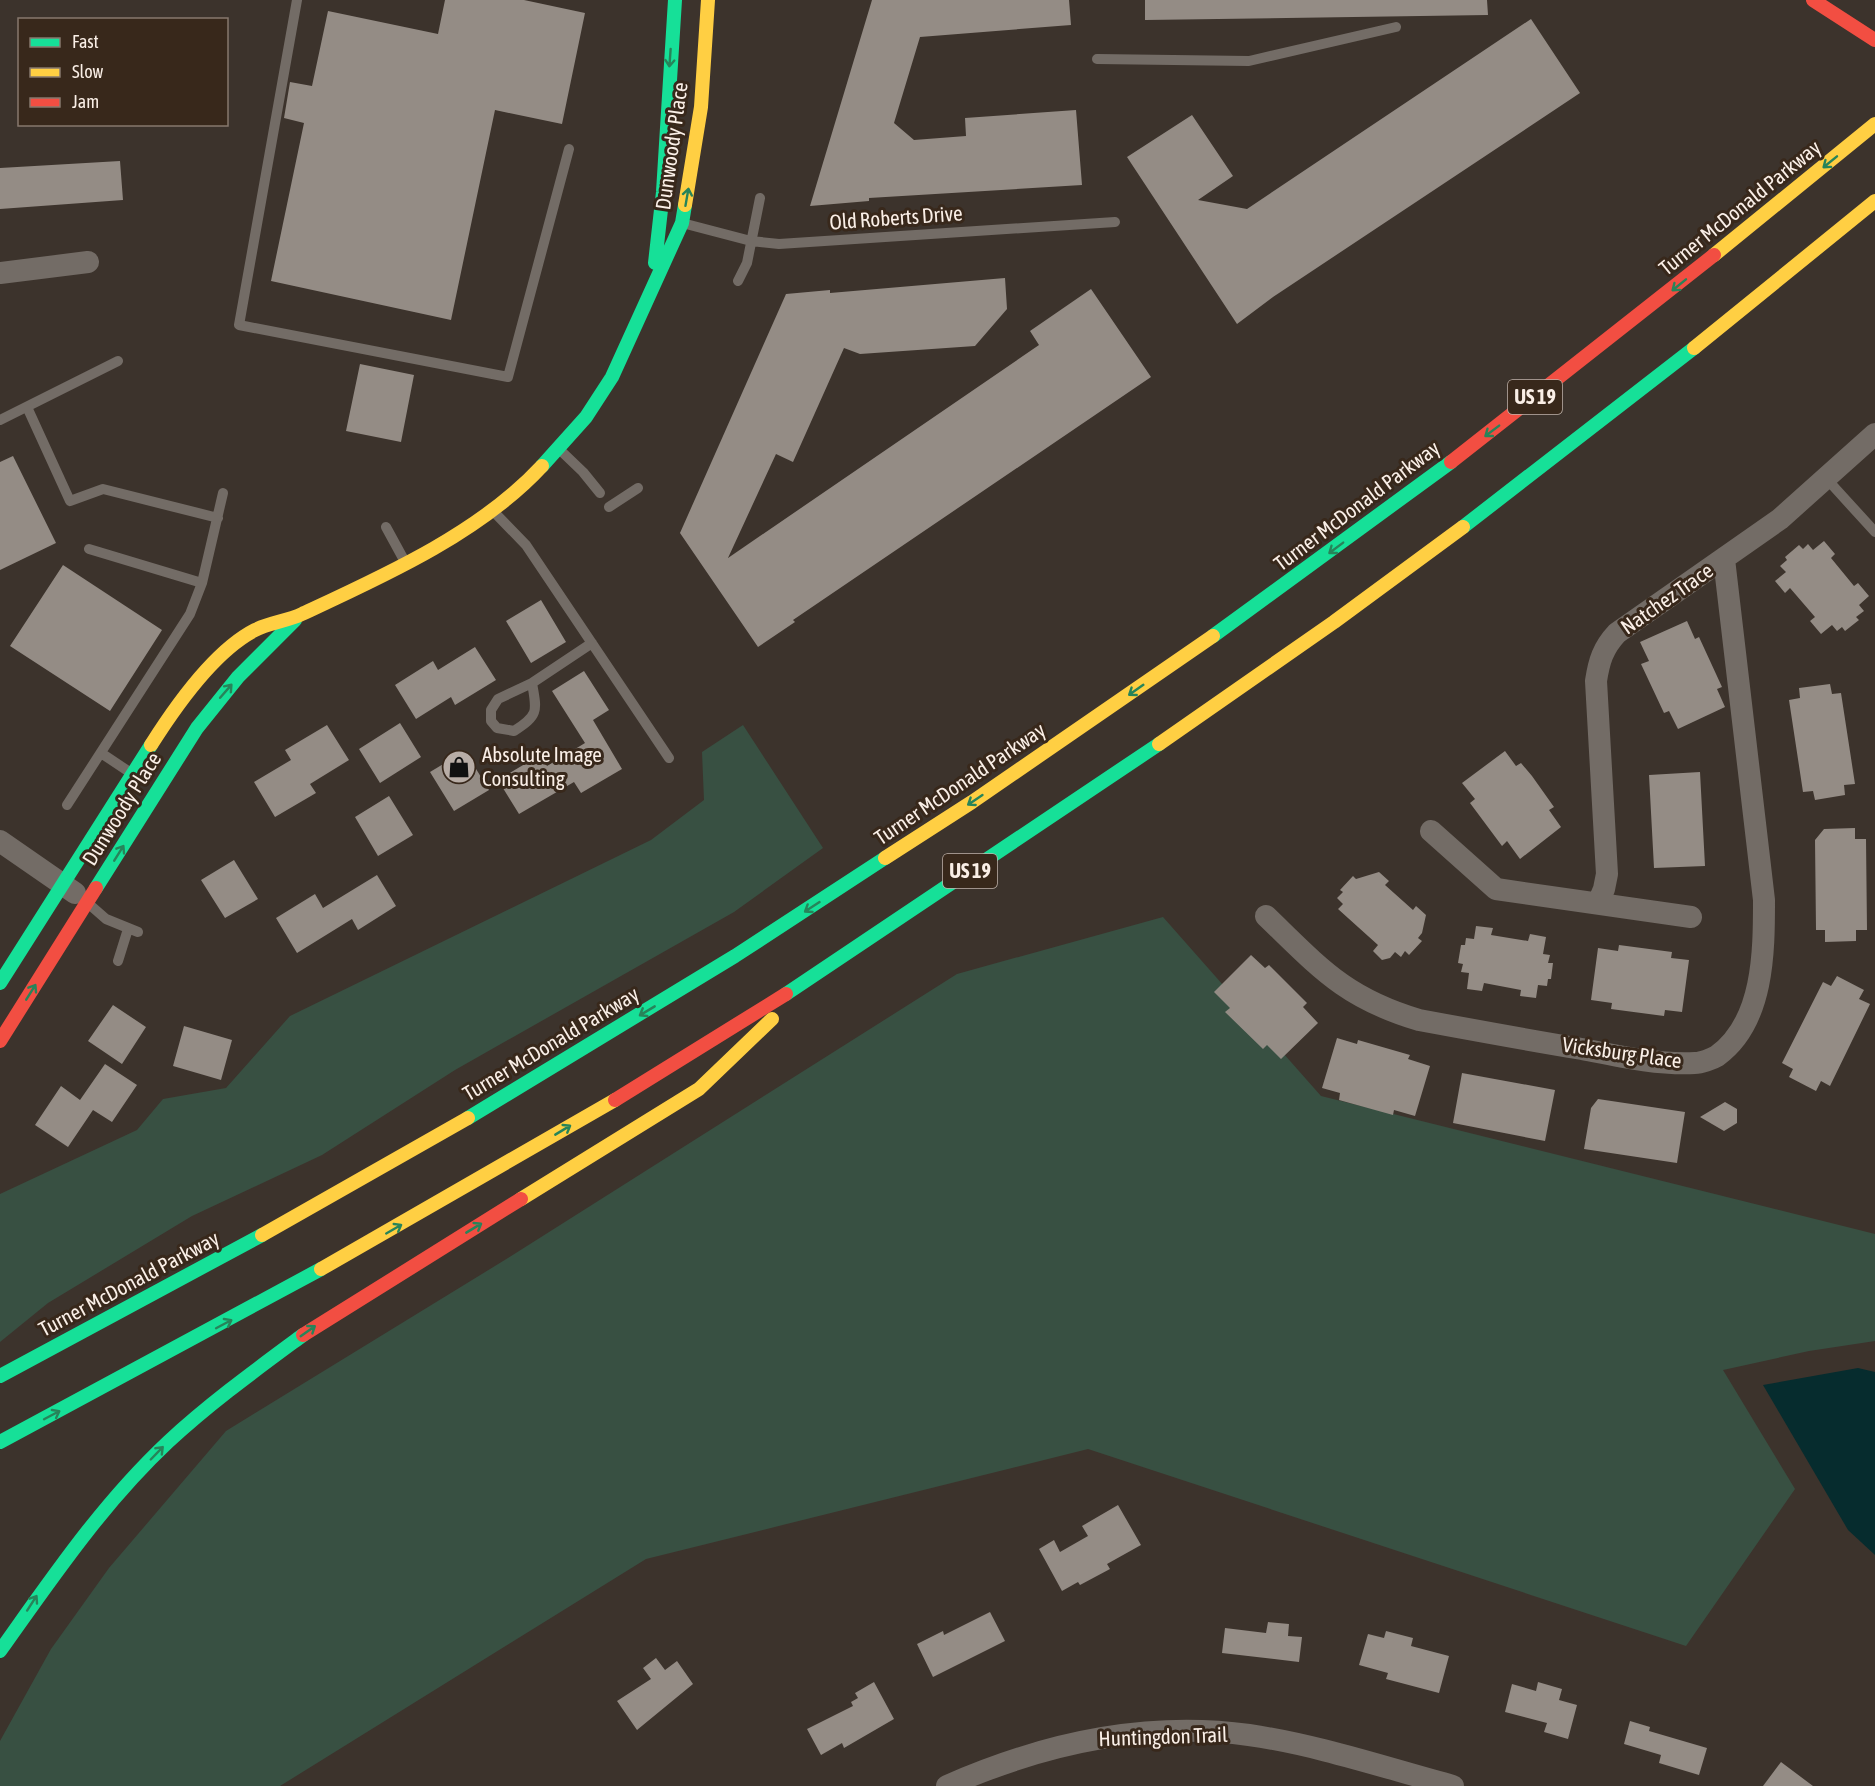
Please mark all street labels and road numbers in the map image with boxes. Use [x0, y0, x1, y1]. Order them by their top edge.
street label: Dunwoody Place [650, 81, 692, 211]
street label: Turner McDonald Parkway [1654, 135, 1825, 280]
street label: Old Roberts Drive [829, 200, 963, 234]
road number: US 19 [1508, 380, 1562, 414]
street label: Turner McDonald Parkway [1269, 435, 1444, 575]
street label: Natchez Trace [1616, 558, 1717, 639]
street label: Turner McDonald Parkway [870, 717, 1050, 849]
street label: Dunwoody Place [77, 748, 165, 869]
road number: US 19 [943, 854, 997, 888]
street label: Turner McDonald Parkway [458, 981, 643, 1105]
street label: Vicksburg Place [1561, 1032, 1683, 1072]
street label: Turner McDonald Parkway [34, 1225, 223, 1341]
street label: Huntingdon Trail [1098, 1722, 1228, 1750]

